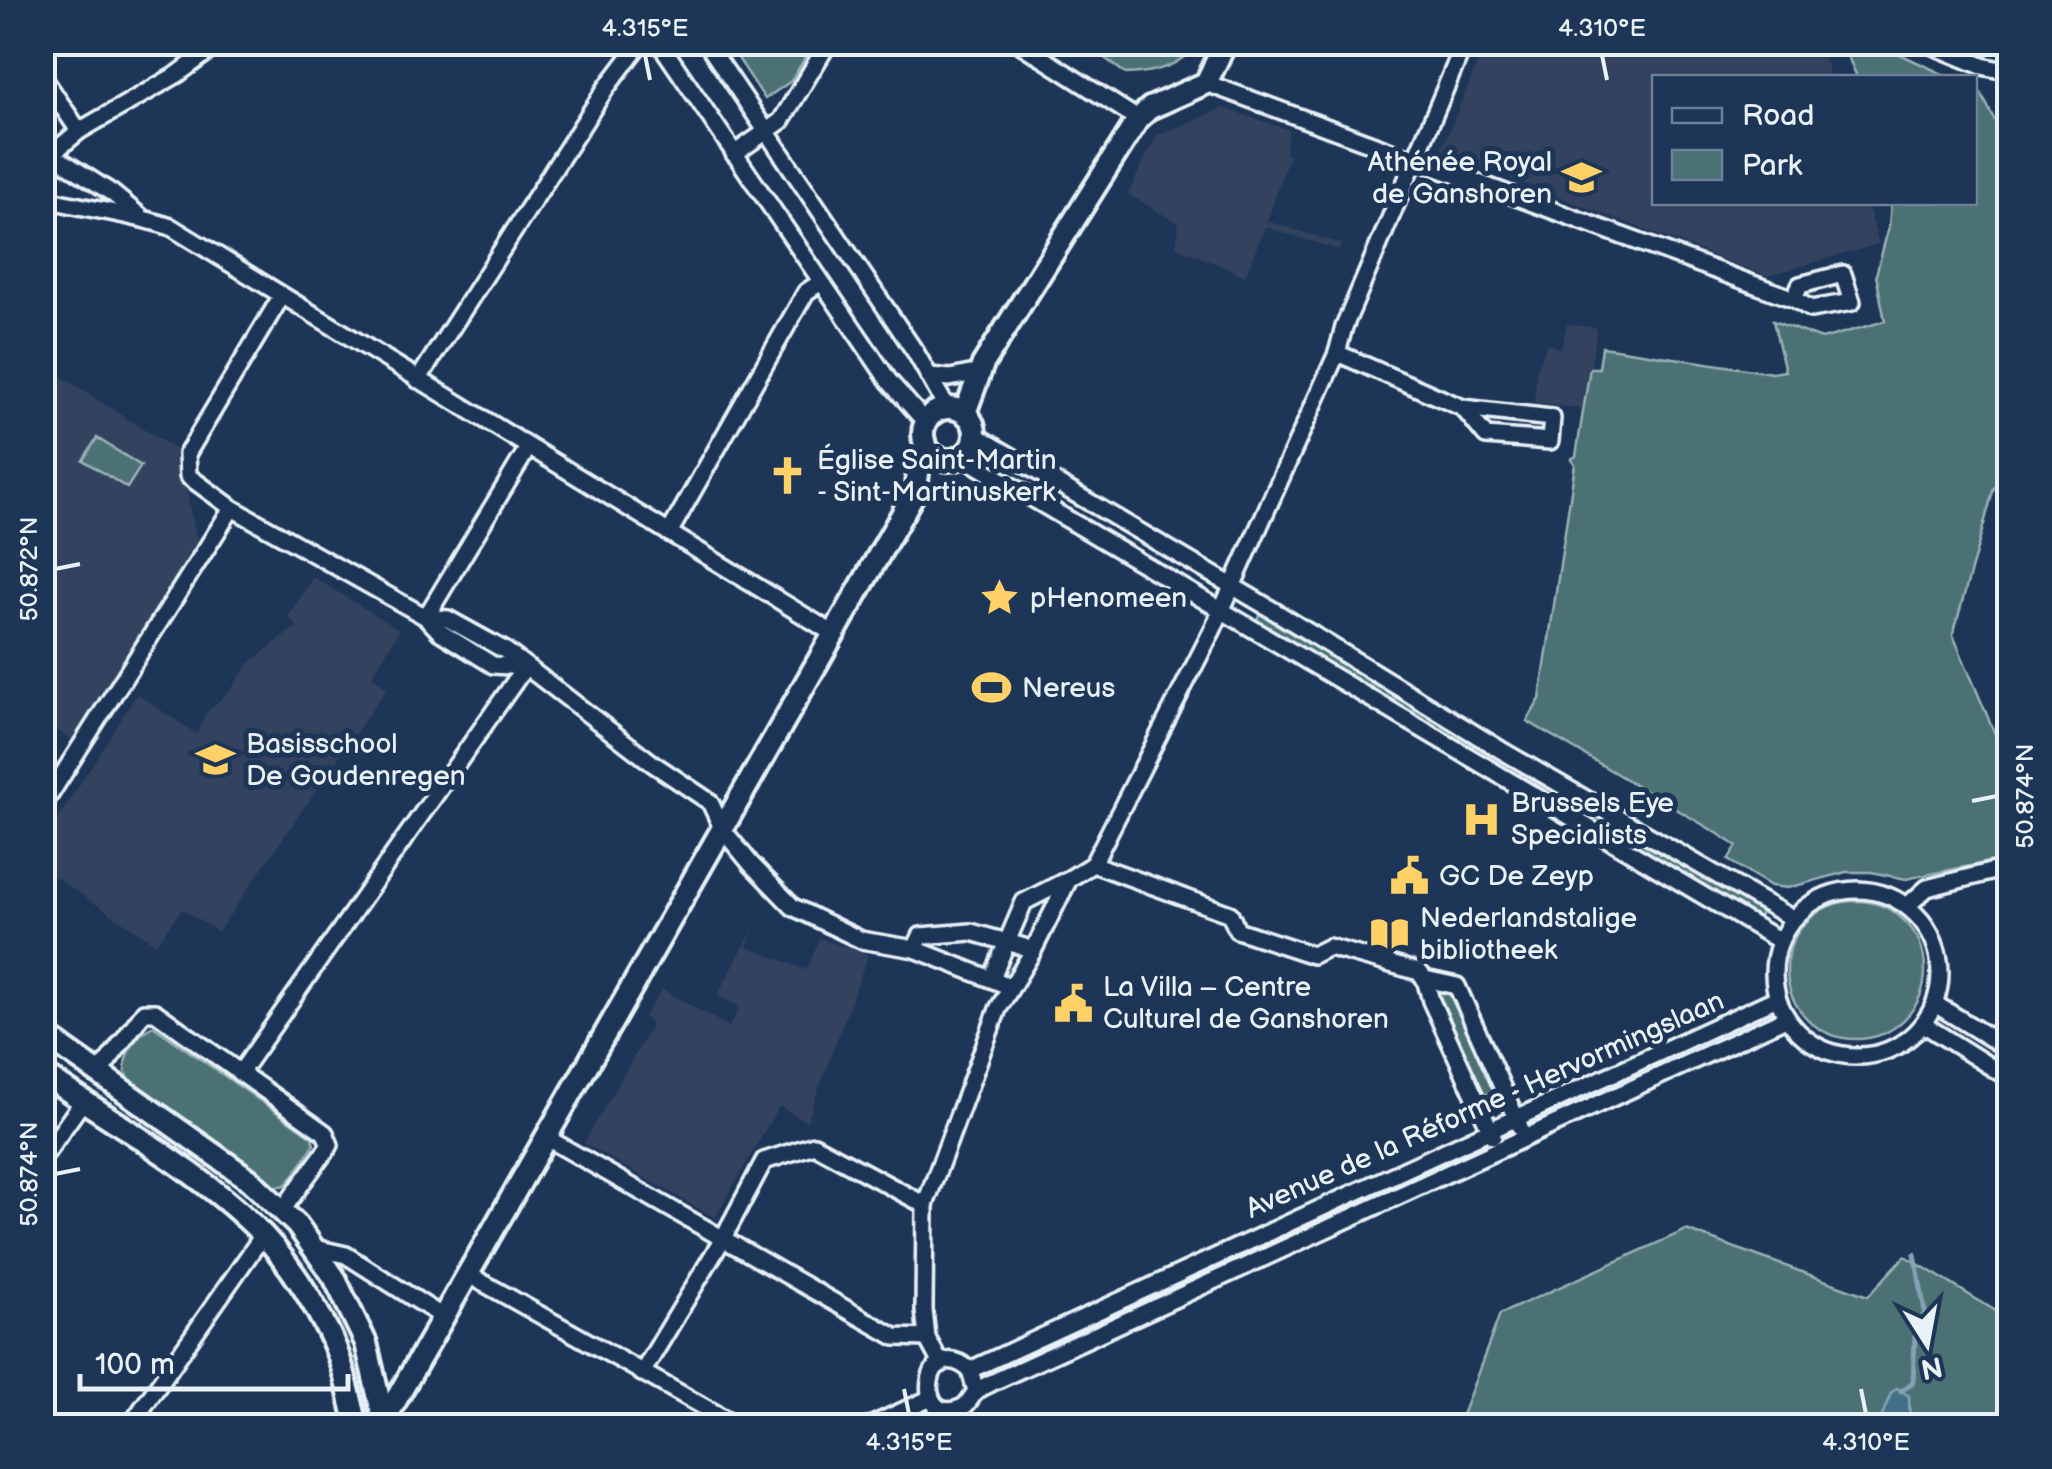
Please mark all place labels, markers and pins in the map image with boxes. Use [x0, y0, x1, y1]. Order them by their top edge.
place label: Athénée Royal de Ganshoren [1368, 146, 1552, 211]
school or university icon: Athénée Royal de Ganshoren [1561, 157, 1603, 199]
place label: Église Saint-Martin - Sint-Martinuskerk [817, 443, 1057, 509]
church icon: Église Saint-Martin - Sint-Martinuskerk [766, 455, 808, 497]
place icon: pHenomeen [979, 577, 1021, 619]
place label: pHenomeen [1030, 582, 1187, 615]
sports icon: Nereus [971, 667, 1013, 709]
place label: Nereus [1022, 672, 1115, 705]
place label: Basisschool De Goudenregen [246, 728, 466, 793]
school or university icon: Basisschool De Goudenregen [195, 739, 237, 781]
place label: Brussels Eye Specialists [1511, 787, 1674, 852]
hospital icon: Brussels Eye Specialists [1460, 798, 1502, 840]
public building icon: GC De Zeyp [1388, 855, 1430, 897]
place label: GC De Zeyp [1439, 860, 1594, 893]
place label: Nederlandstalige bibliotheek [1420, 902, 1637, 967]
library icon: Nederlandstalige bibliotheek [1369, 913, 1411, 955]
place label: La Villa – Centre Culturel de Ganshoren [1103, 971, 1389, 1036]
public building icon: La Villa – Centre Culturel de Ganshoren [1052, 982, 1094, 1024]

